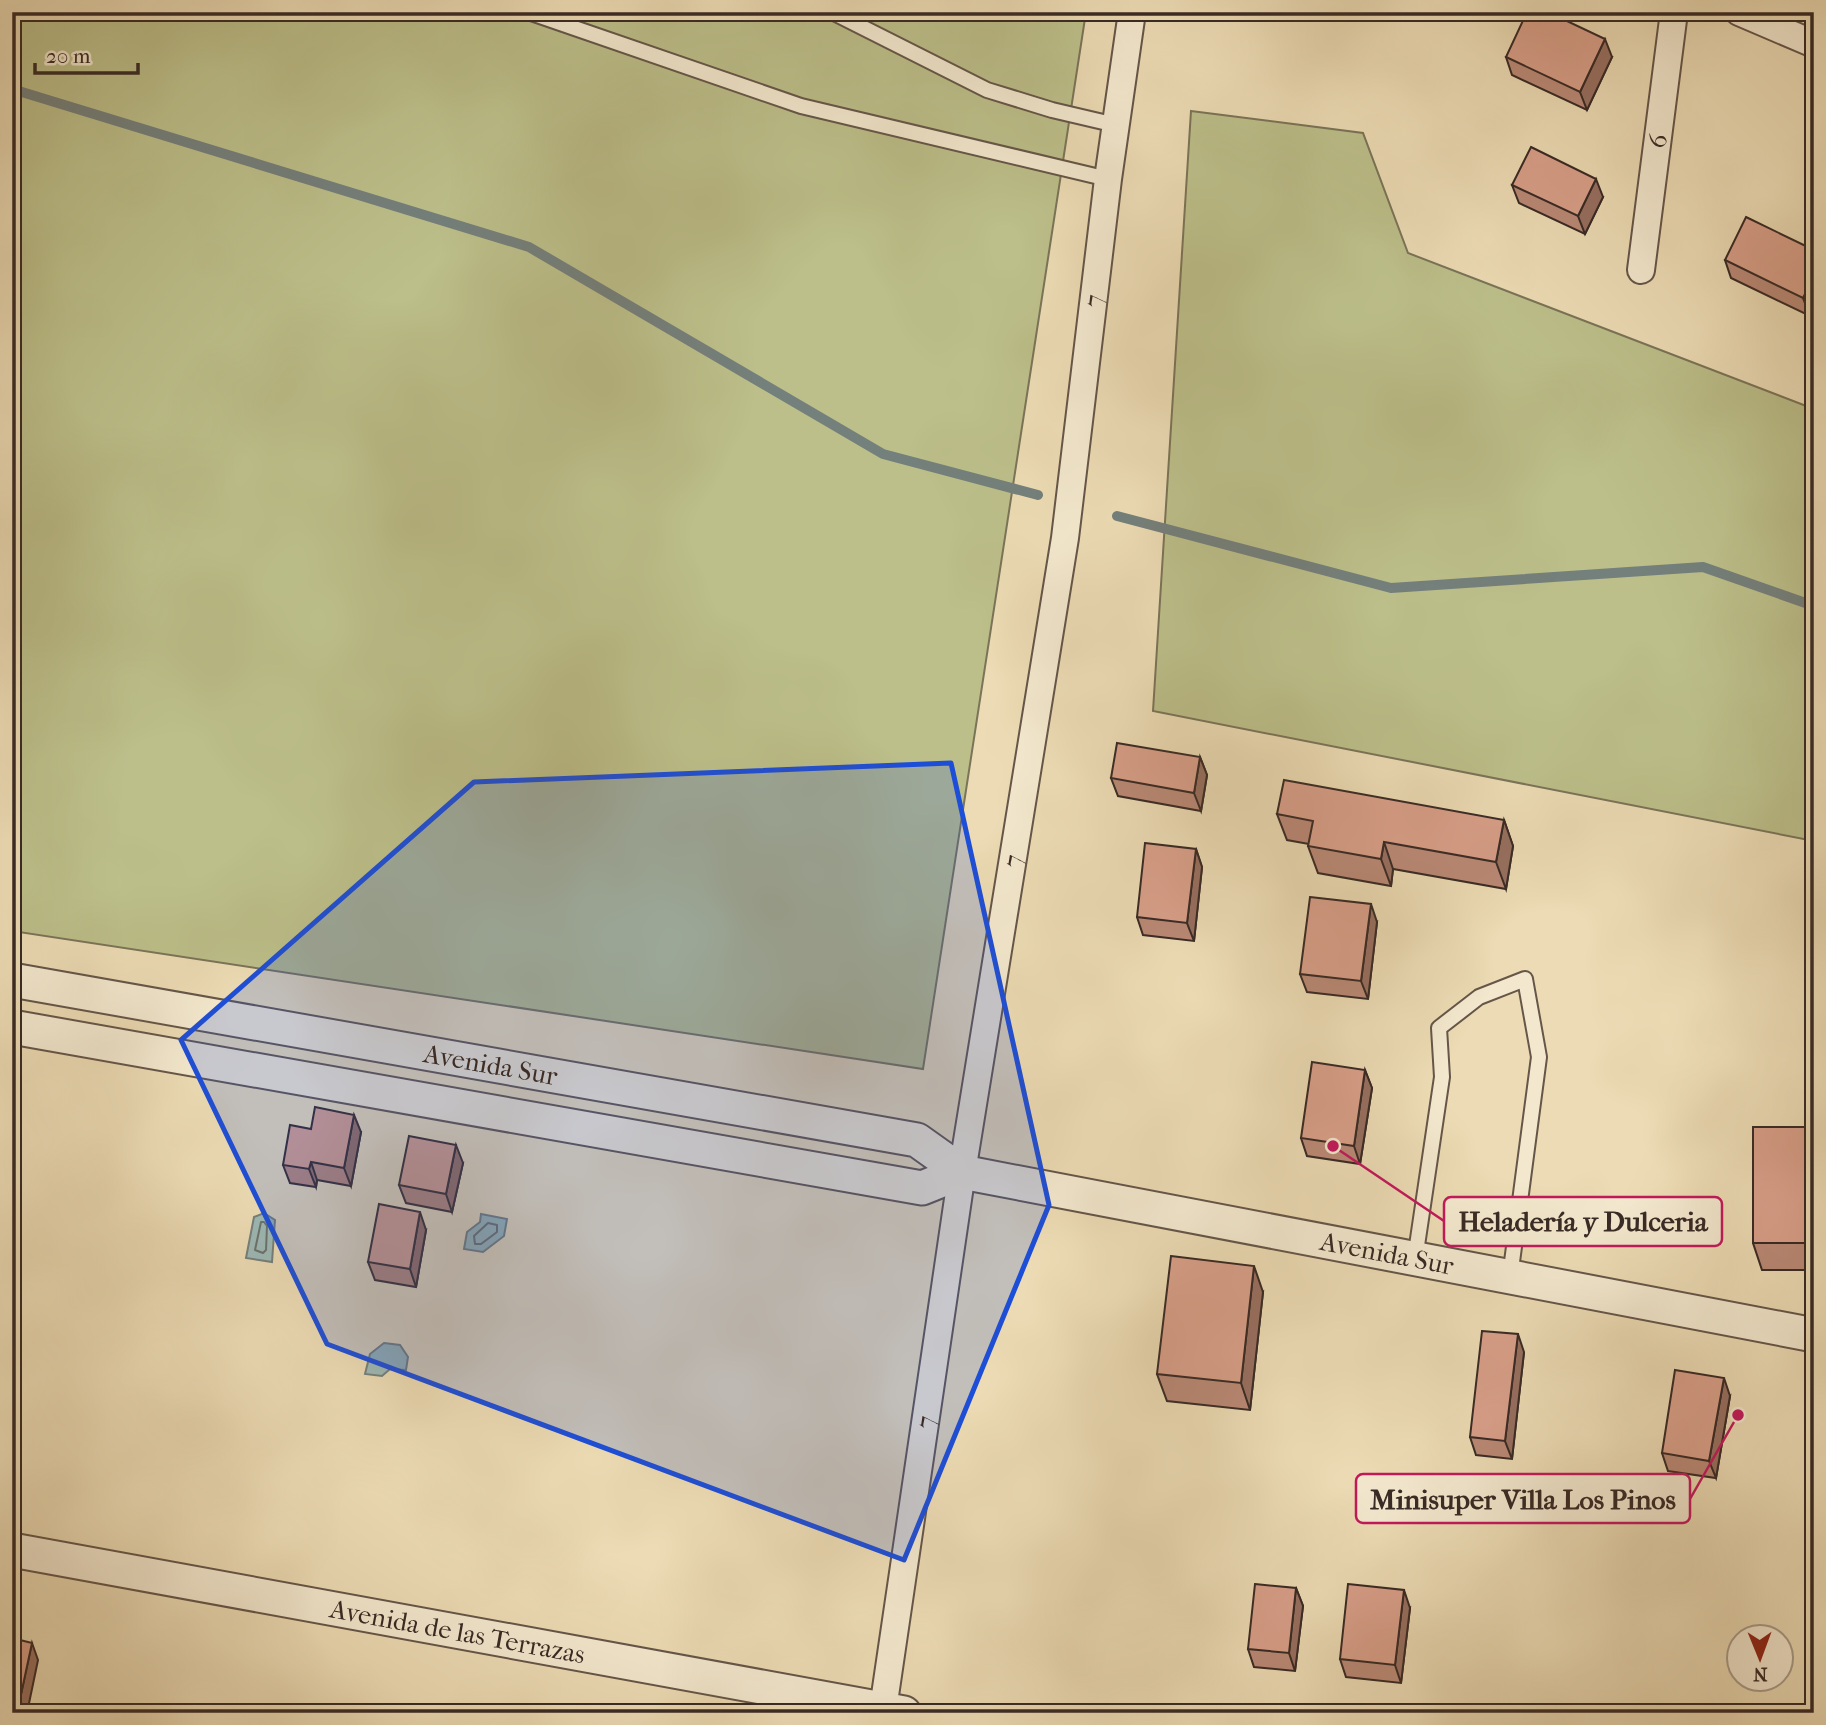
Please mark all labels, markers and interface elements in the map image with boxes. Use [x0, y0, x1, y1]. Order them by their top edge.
scale bar [35, 32, 138, 76]
text: 20 m [46, 44, 91, 68]
street label: 6 [1641, 131, 1674, 150]
street label: 7 [1077, 293, 1110, 309]
street label: 7 [996, 852, 1029, 870]
street label: Avenida Sur [420, 1037, 560, 1092]
callout: Heladería y Dulceria [1444, 1197, 1722, 1246]
text: Heladería y Dulceria [1458, 1205, 1709, 1238]
street label: Avenida Sur [1317, 1225, 1456, 1281]
street label: 7 [909, 1414, 941, 1431]
callout: Minisuper Villa Los Pinos [1356, 1474, 1690, 1523]
text: Minisuper Villa Los Pinos [1370, 1483, 1676, 1516]
street label: Avenida de las Terrazas [327, 1593, 588, 1670]
north arrow [1724, 1624, 1794, 1694]
text: N [1752, 1663, 1768, 1685]

